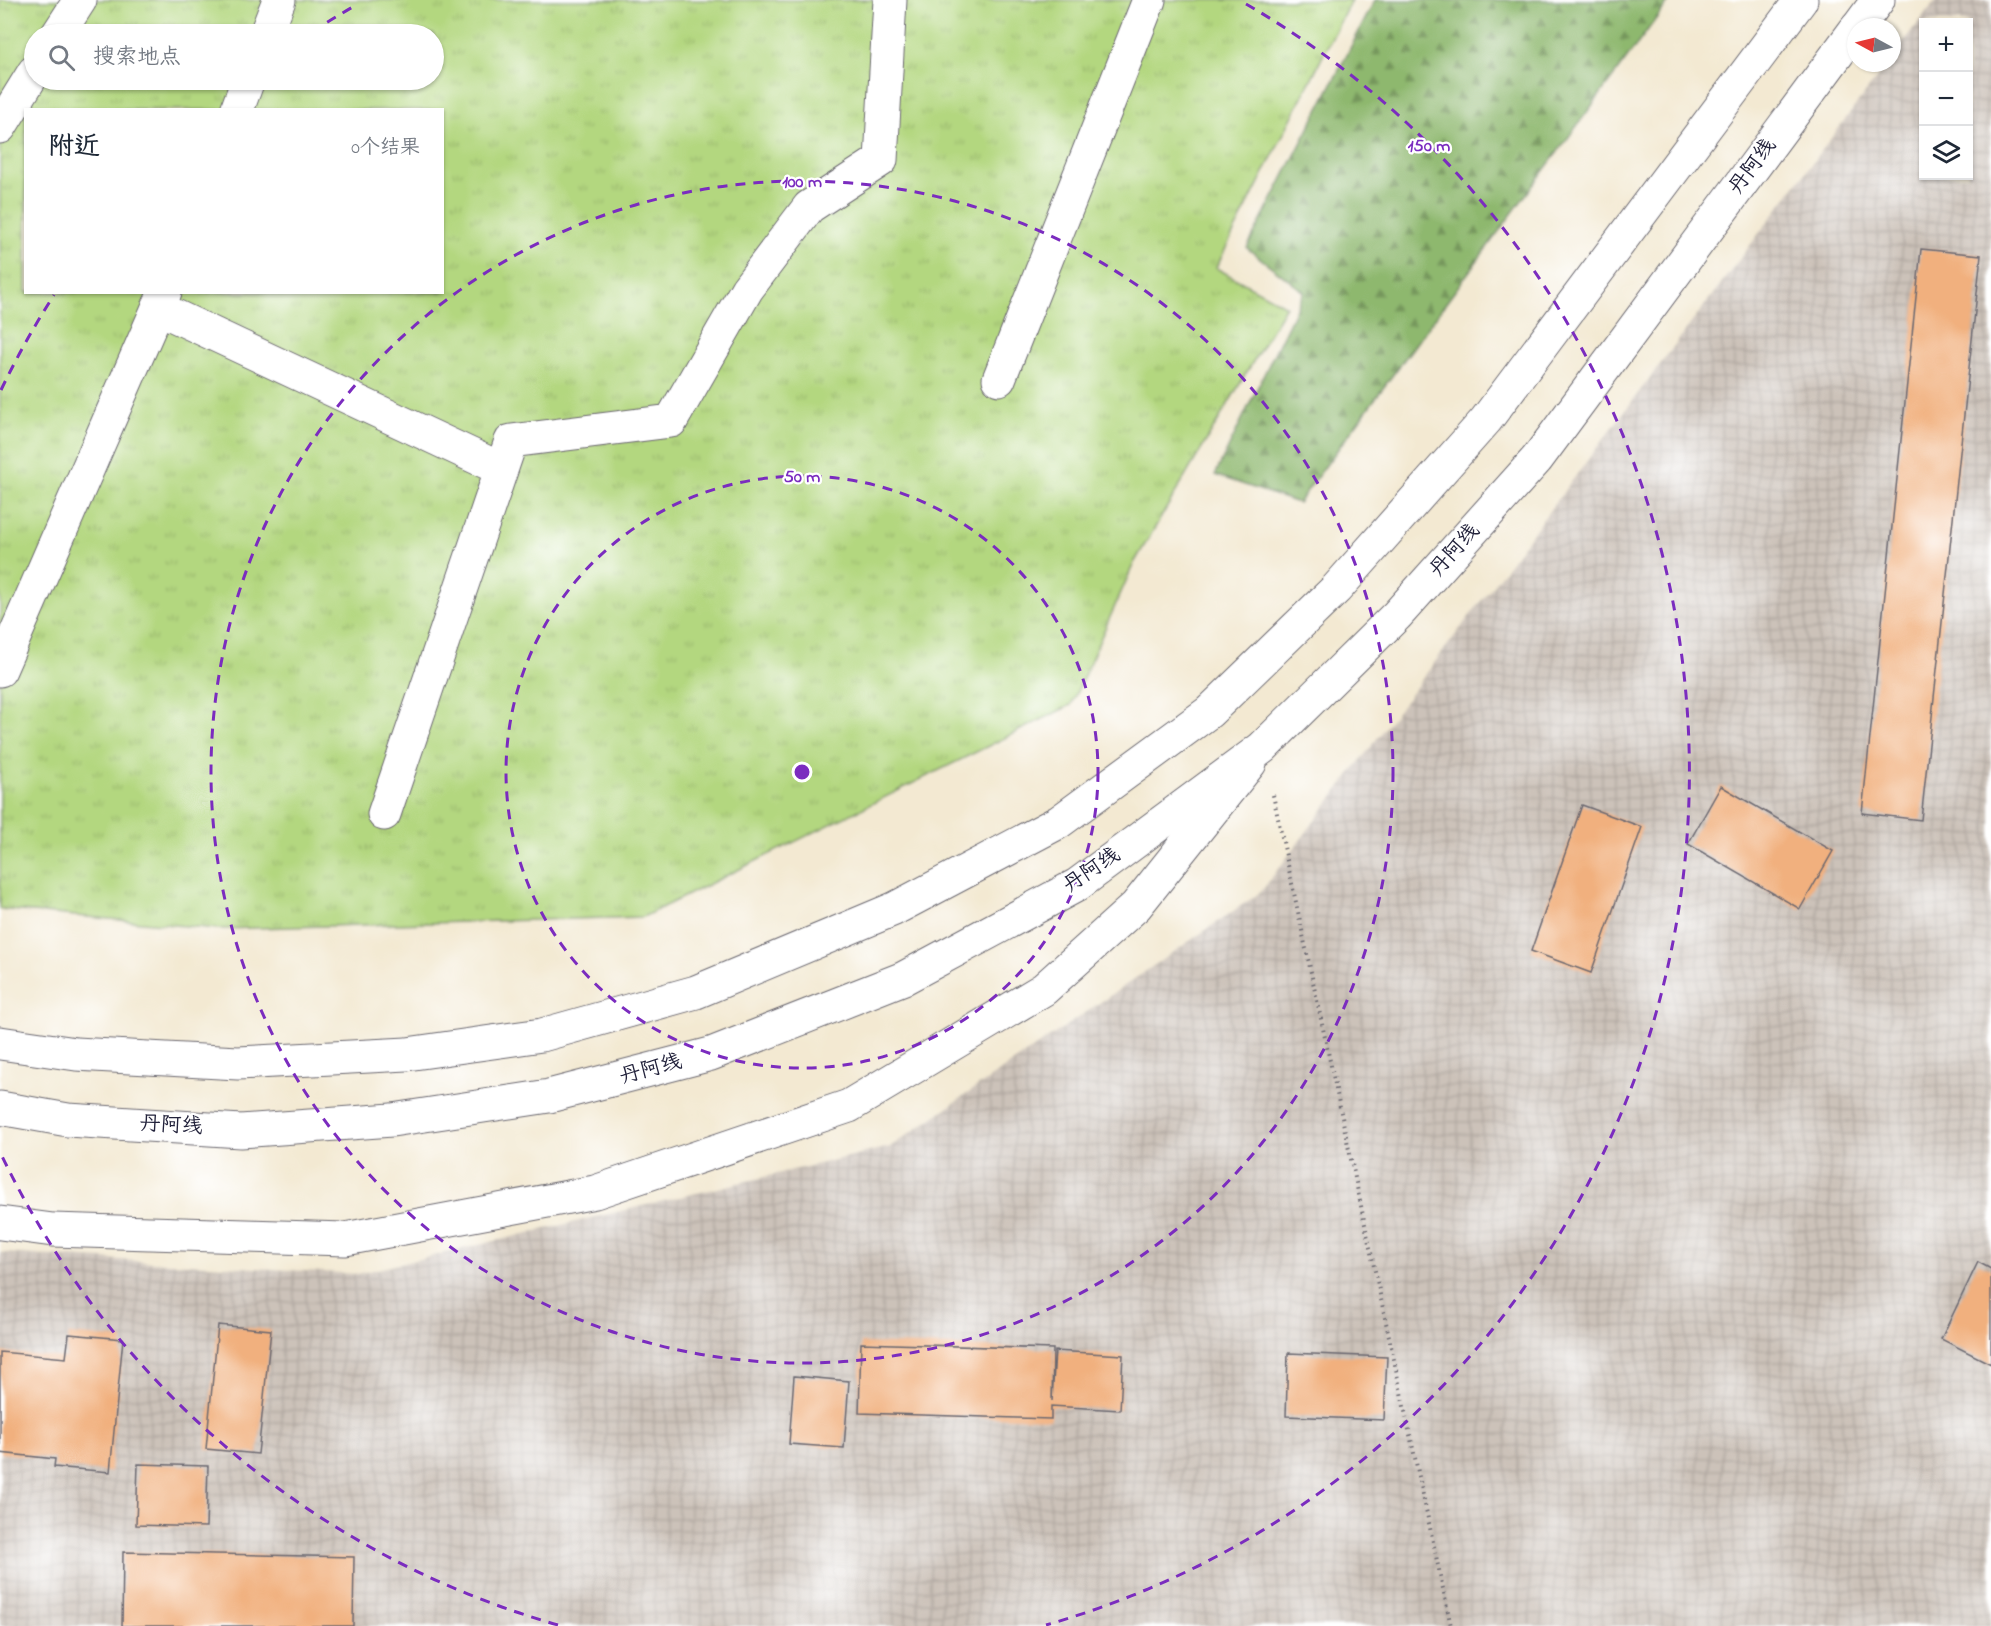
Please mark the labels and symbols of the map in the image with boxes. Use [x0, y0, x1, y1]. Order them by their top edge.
north arrow [1847, 18, 1901, 72]
street label: 丹阿线 [1722, 133, 1784, 201]
text: 150 m [1408, 134, 1450, 160]
text: 100 m [782, 170, 822, 196]
text: 50 m [784, 465, 820, 491]
street label: 丹阿线 [1423, 518, 1487, 584]
centre of rings [792, 762, 812, 782]
street label: 丹阿线 [1057, 841, 1127, 901]
street label: 丹阿线 [617, 1047, 685, 1093]
street label: 丹阿线 [139, 1109, 203, 1143]

